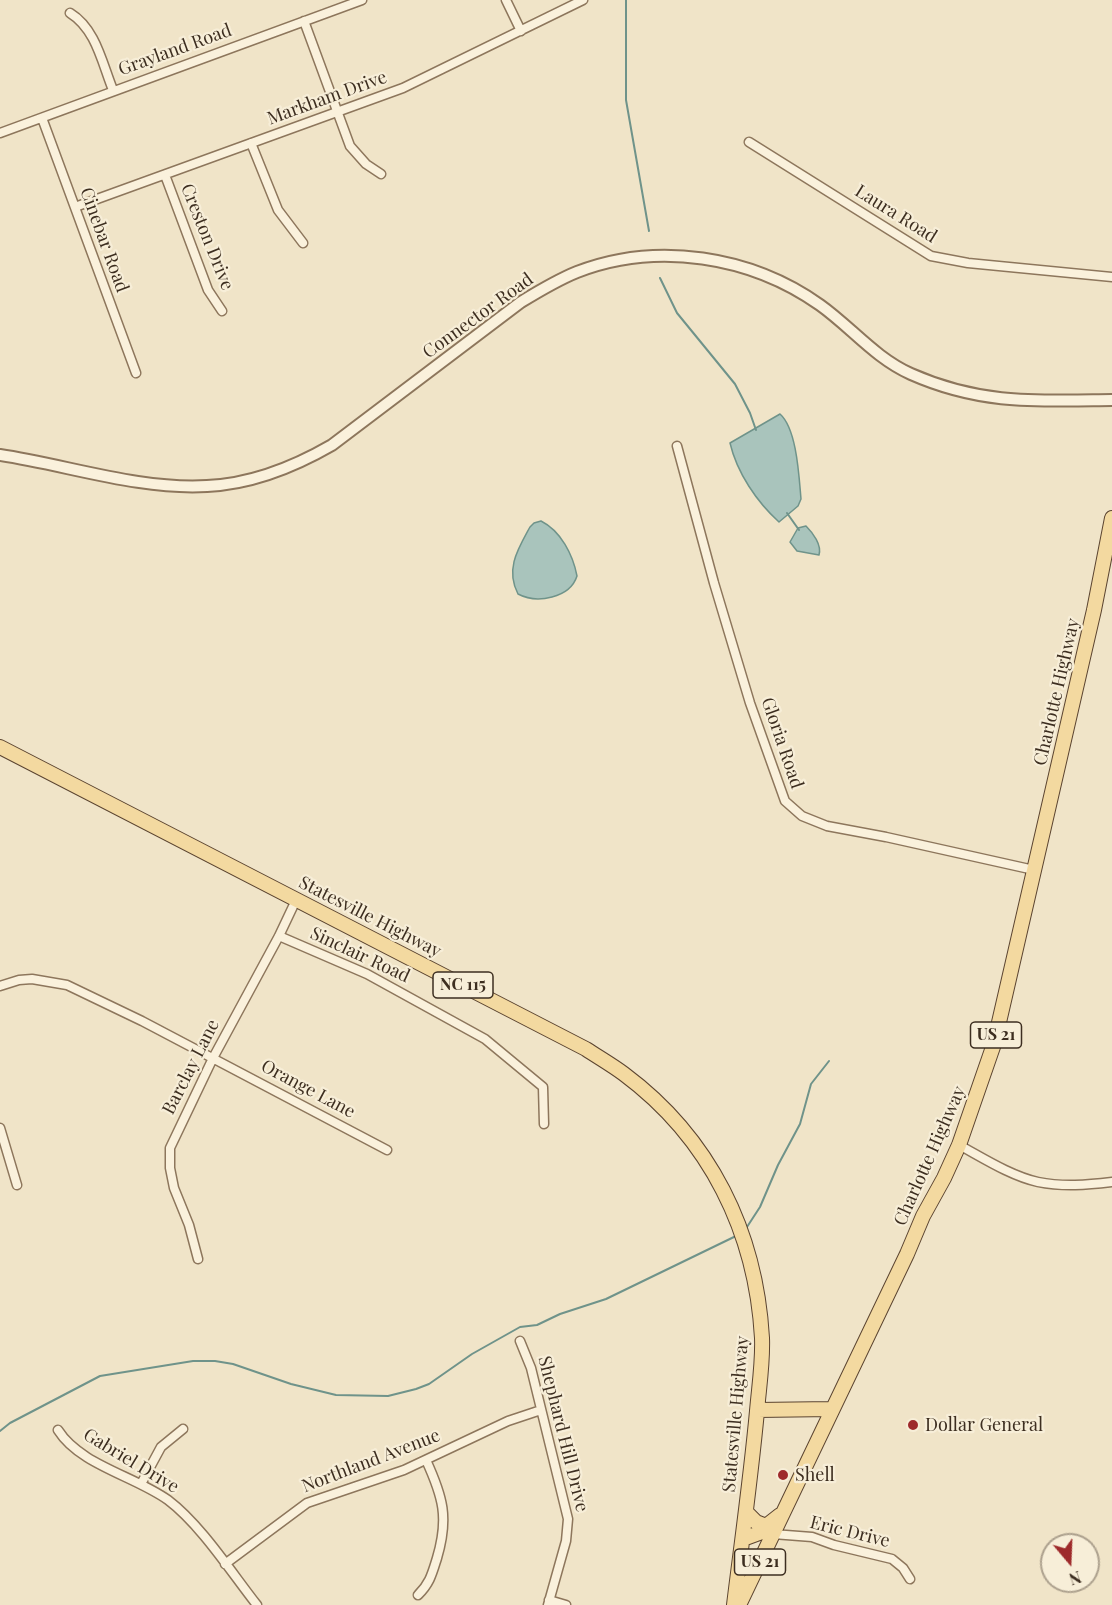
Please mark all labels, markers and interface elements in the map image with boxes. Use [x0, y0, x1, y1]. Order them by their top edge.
street label: Grayland Road [115, 20, 235, 80]
street label: Markham Drive [264, 66, 390, 130]
street label: Laura Road [851, 180, 941, 248]
street label: Creston Drive [176, 181, 238, 293]
street label: Cinebar Road [75, 185, 133, 295]
street label: Connector Road [419, 269, 537, 363]
street label: Charlotte Highway [1030, 616, 1084, 768]
street label: Gloria Road [756, 695, 808, 791]
street label: Statesville Highway [295, 872, 445, 962]
street label: Sinclair Road [307, 923, 413, 987]
road number: NC 115 [433, 972, 493, 998]
street label: Barclay Lane [158, 1016, 224, 1118]
road number: US 21 [970, 1022, 1022, 1048]
street label: Orange Lane [257, 1055, 359, 1123]
street label: Charlotte Highway [890, 1083, 970, 1229]
street label: Statesville Highway [718, 1335, 754, 1493]
street label: Shephard Hill Drive [533, 1354, 593, 1514]
place label: Dollar General [925, 1414, 1043, 1436]
marker: Dollar General [906, 1418, 920, 1432]
street label: Gabriel Drive [79, 1424, 183, 1498]
street label: Northland Avenue [299, 1425, 443, 1497]
place label: Shell [795, 1464, 835, 1486]
marker: Shell [776, 1468, 790, 1482]
street label: Eric Drive [808, 1512, 892, 1552]
north arrow [1040, 1533, 1100, 1593]
road number: US 21 [734, 1549, 786, 1575]
text: N [1066, 1567, 1084, 1590]

